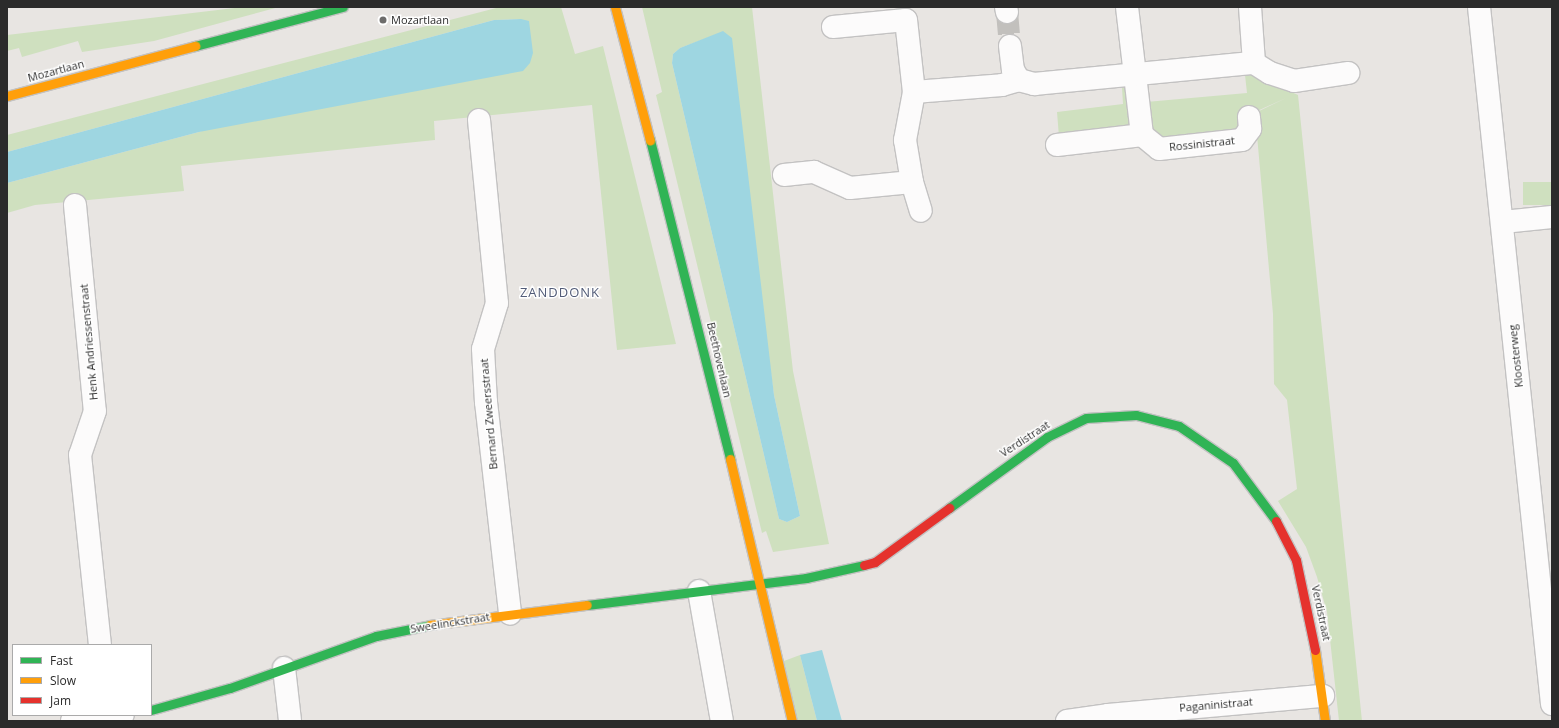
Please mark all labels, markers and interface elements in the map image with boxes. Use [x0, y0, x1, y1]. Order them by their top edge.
place label: Mozartlaan [391, 13, 449, 27]
marker: Mozartlaan [378, 15, 388, 25]
street label: Mozartlaan [26, 57, 86, 85]
street label: Rossinistraat [1168, 134, 1236, 154]
street label: Henk Andriessenstraat [77, 283, 101, 401]
district label: ZANDDONK [520, 284, 600, 300]
street label: Beethovenlaan [704, 321, 734, 399]
street label: Kloosterweg [1506, 324, 1526, 388]
street label: Bernard Zweersstraat [478, 358, 500, 470]
street label: Verdistraat [998, 418, 1052, 460]
street label: Verdistraat [1309, 584, 1333, 642]
street label: Sweelinckstraat [409, 610, 491, 636]
legend [12, 644, 152, 716]
text: Fast [50, 652, 73, 669]
text: Slow [50, 672, 76, 689]
text: Jam [50, 692, 71, 709]
street label: Paganinistraat [1179, 695, 1253, 715]

